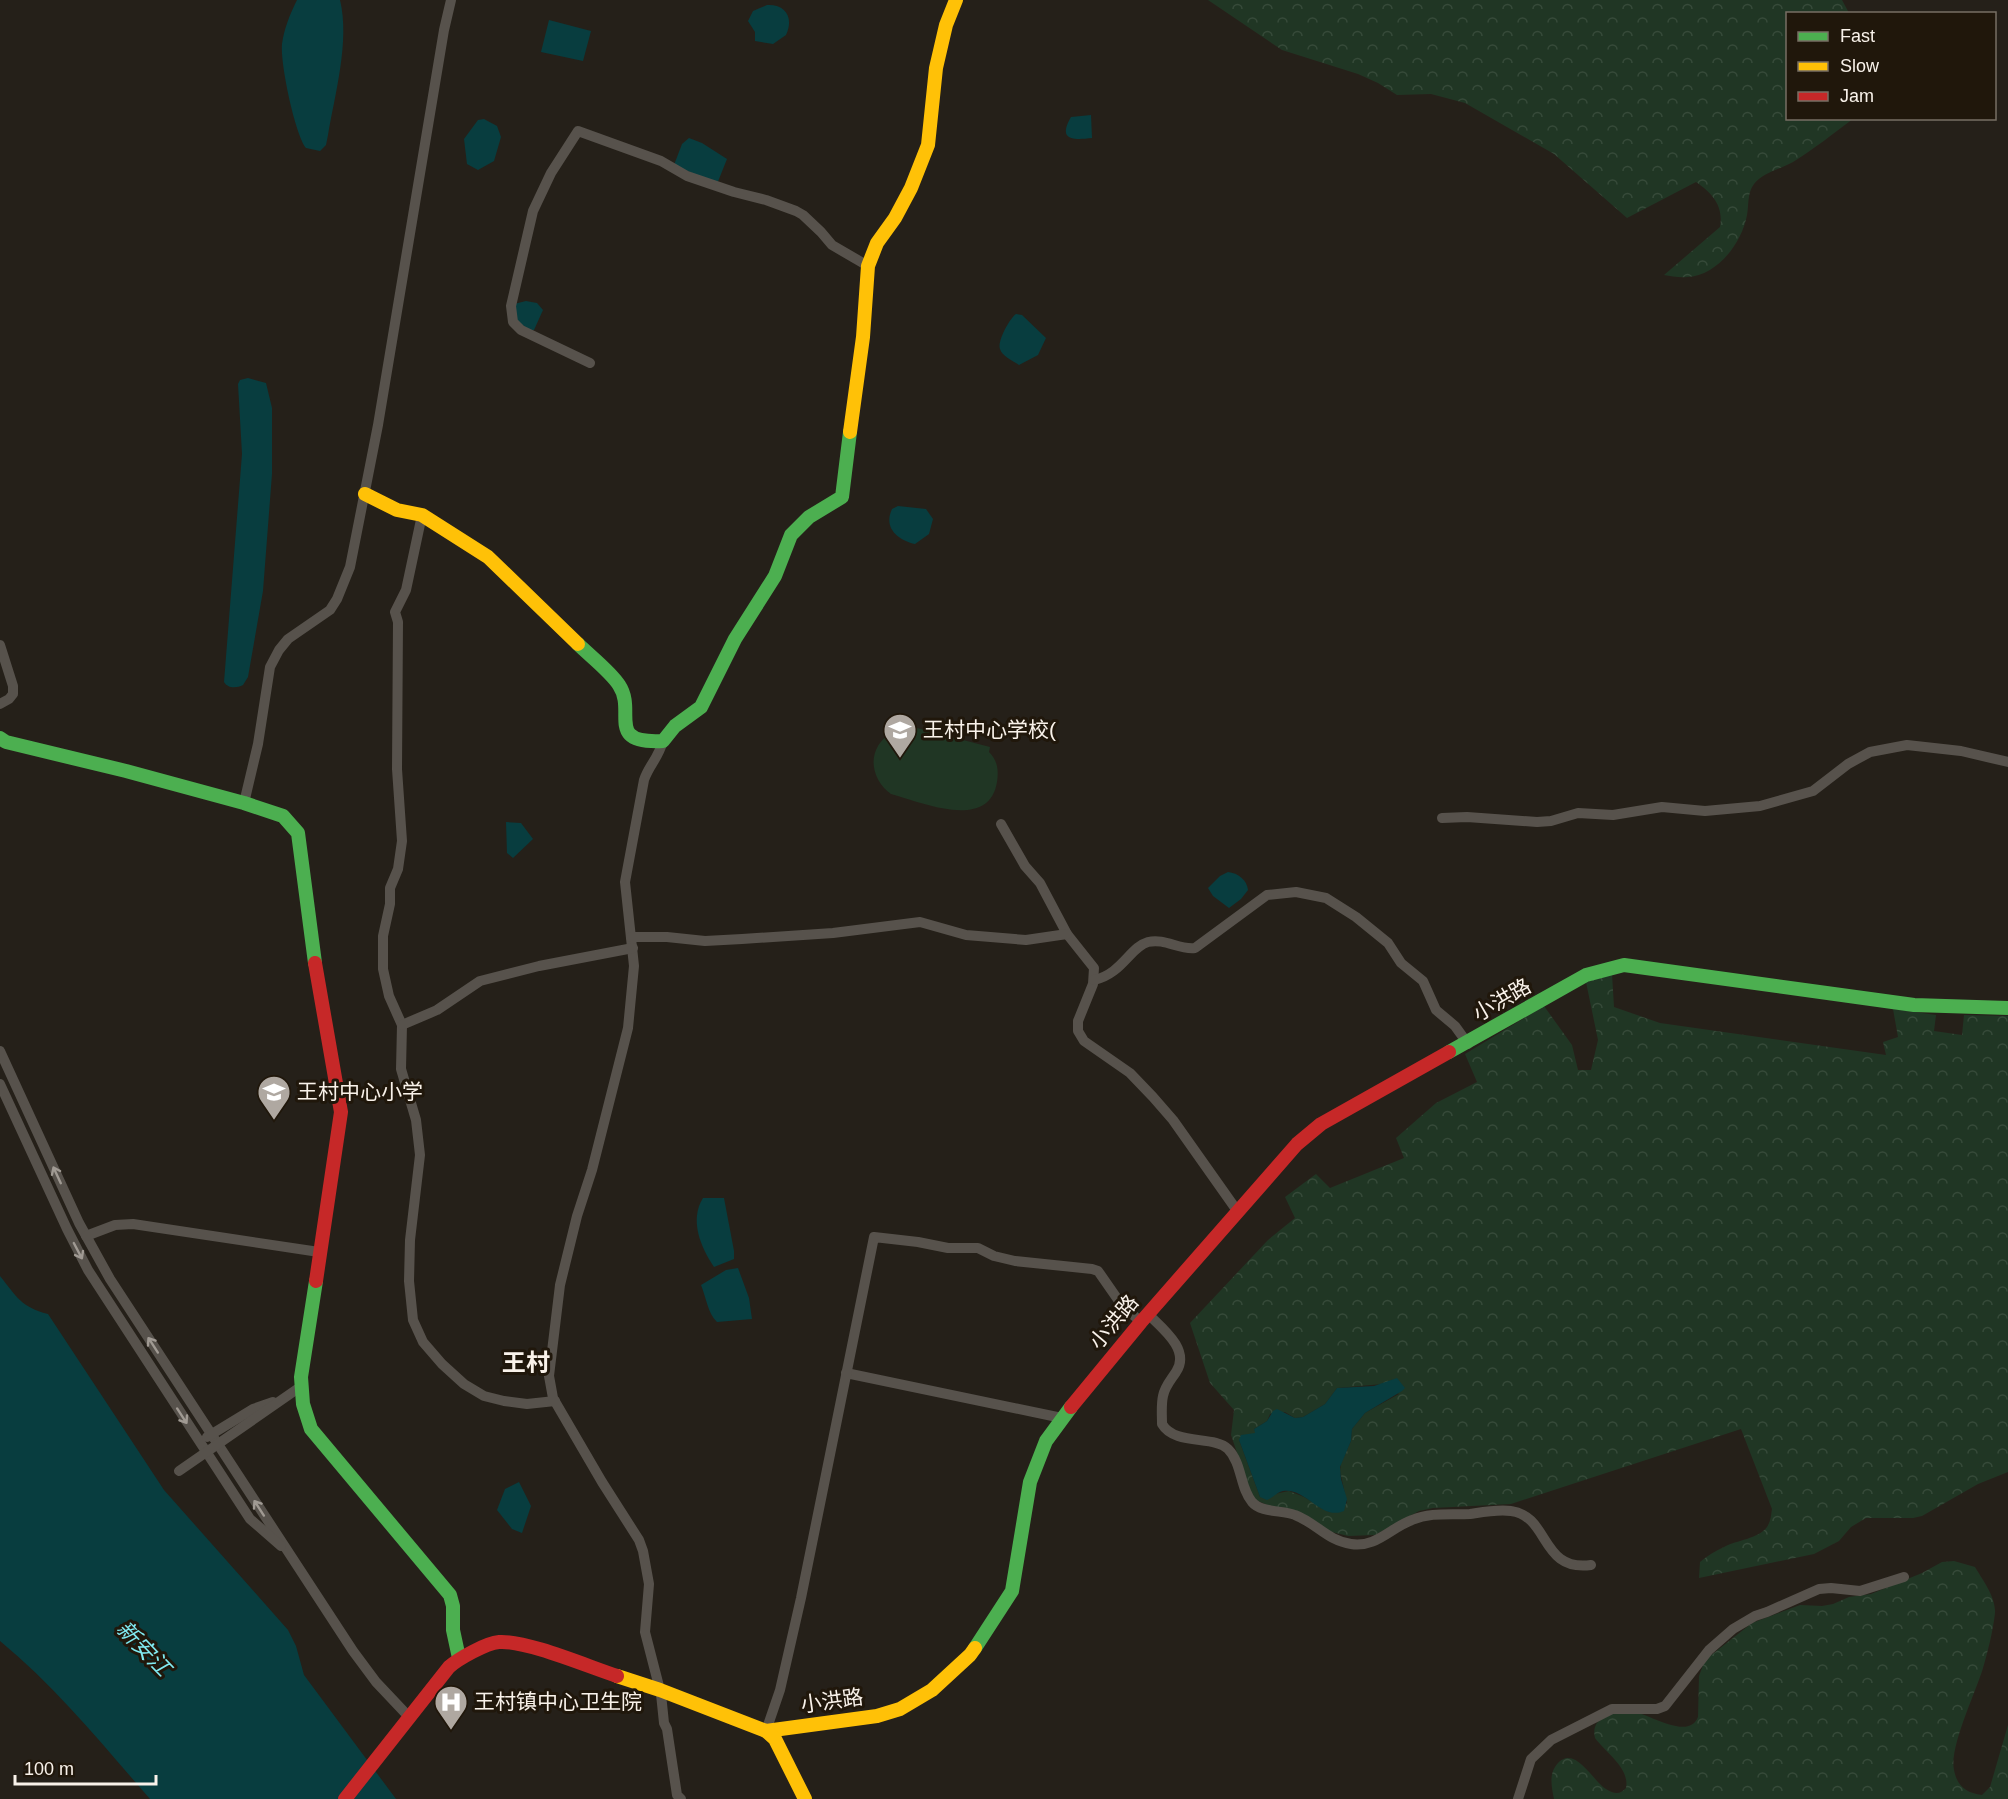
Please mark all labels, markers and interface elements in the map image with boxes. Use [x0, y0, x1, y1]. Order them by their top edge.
legend [1786, 12, 1996, 120]
text: Fast [1840, 26, 1875, 46]
text: Slow [1840, 56, 1880, 76]
text: Jam [1840, 86, 1874, 106]
school or university icon: 王村中心学校( [882, 712, 918, 759]
place label: 王村中心学校( [923, 718, 1056, 741]
street label: 小洪路 [1469, 974, 1535, 1025]
school or university icon: 王村中心小学 [256, 1074, 292, 1121]
place label: 王村中心小学 [297, 1080, 423, 1103]
one-way arrow [51, 1166, 62, 1184]
one-way arrow [73, 1242, 84, 1260]
street label: 小洪路 [1085, 1290, 1143, 1353]
one-way arrow [147, 1337, 159, 1353]
district label: 王村 [502, 1349, 550, 1376]
one-way arrow [177, 1407, 189, 1424]
one-way arrow [253, 1500, 265, 1517]
water label: 新安江 [112, 1616, 177, 1682]
hospital icon: 王村镇中心卫生院 [433, 1684, 469, 1731]
street label: 小洪路 [799, 1685, 865, 1716]
place label: 王村镇中心卫生院 [474, 1690, 642, 1713]
scale bar [15, 1748, 156, 1786]
text: 100 m [24, 1759, 74, 1779]

